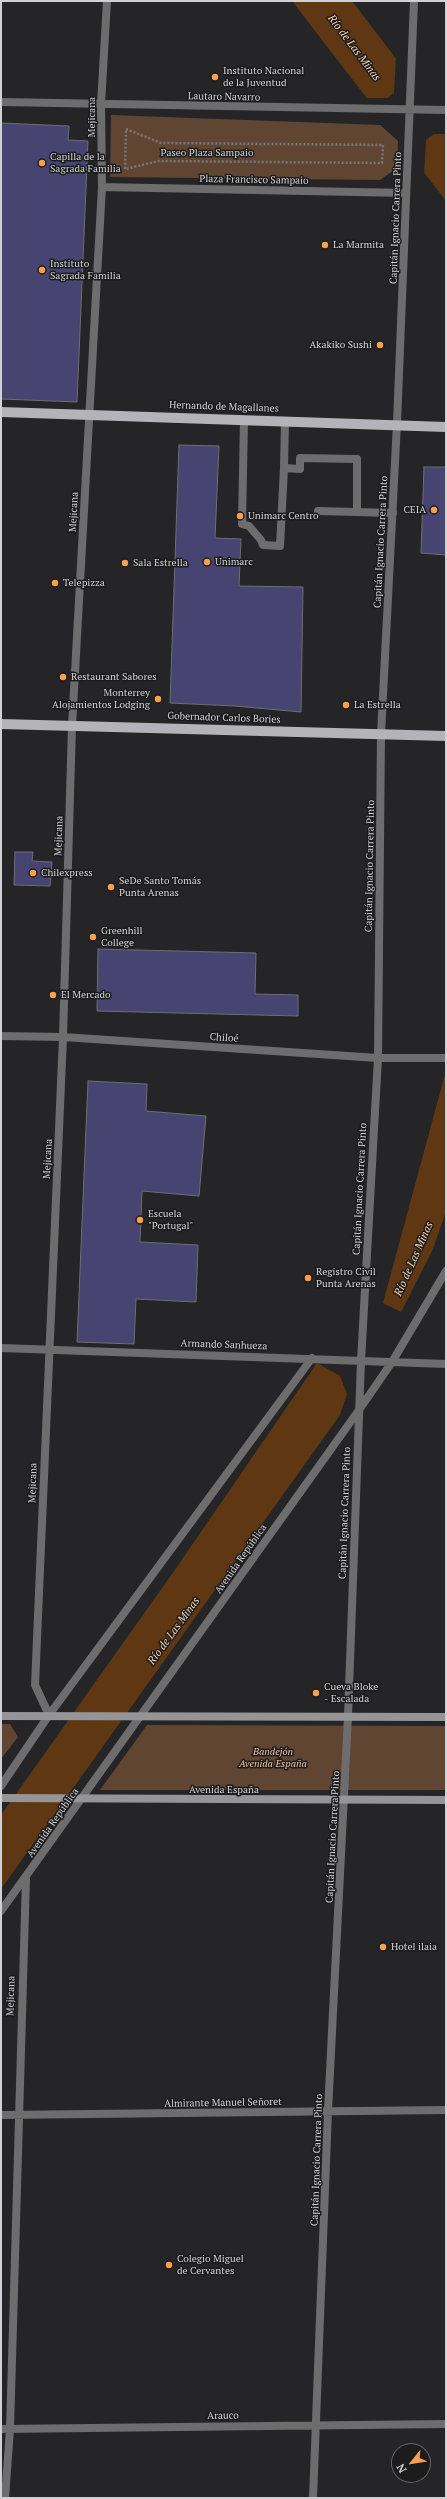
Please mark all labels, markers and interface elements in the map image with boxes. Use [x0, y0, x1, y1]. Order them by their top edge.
water label: Río de Las Minas [325, 12, 383, 84]
place label: Instituto Nacional de la Juventud [223, 65, 304, 88]
marker: Instituto Nacional de la Juventud [210, 72, 220, 82]
street label: Lautaro Navarro [188, 90, 260, 104]
street label: Mejicana [86, 97, 98, 137]
street label: Paseo Plaza Sampaio [161, 147, 253, 159]
place label: Capilla de la Sagrada Familia [50, 151, 121, 174]
street label: Capitán Ignacio Carrera Pinto [388, 152, 404, 284]
marker: Capilla de la Sagrada Familia [37, 158, 47, 168]
street label: Plaza Francisco Sampaio [199, 173, 309, 187]
place label: La Marmita [333, 239, 384, 251]
marker: La Marmita [320, 240, 330, 250]
place label: Instituto Sagrada Familia [50, 258, 121, 282]
marker: Instituto Sagrada Familia [37, 265, 47, 275]
place label: Akakiko Sushi [309, 339, 372, 351]
marker: Akakiko Sushi [375, 340, 385, 350]
street label: Hernando de Magallanes [169, 399, 279, 415]
street label: Capitán Ignacio Carrera Pinto [372, 476, 390, 608]
street label: Mejicana [67, 492, 81, 532]
place label: CEIA [403, 504, 426, 516]
marker: CEIA [429, 505, 439, 515]
place label: Unimarc Centro [248, 510, 319, 522]
marker: Unimarc Centro [235, 511, 245, 521]
place label: Unimarc [215, 556, 253, 568]
place label: Sala Estrella [133, 557, 188, 569]
marker: Unimarc [202, 557, 212, 567]
marker: Sala Estrella [120, 558, 130, 568]
place label: Telepizza [63, 577, 105, 589]
marker: Telepizza [50, 578, 60, 588]
place label: Restaurant Sabores [71, 671, 157, 683]
marker: Restaurant Sabores [58, 672, 68, 682]
place label: Monterrey Alojamientos Lodging [52, 687, 150, 710]
marker: Monterrey Alojamientos Lodging [153, 694, 163, 704]
place label: La Estrella [354, 699, 401, 711]
marker: La Estrella [341, 700, 351, 710]
street label: Gobernador Carlos Bories [167, 710, 281, 726]
street label: Capitán Ignacio Carrera Pinto [363, 800, 377, 932]
street label: Mejicana [52, 816, 66, 856]
place label: Chilexpress [41, 867, 93, 879]
marker: Chilexpress [28, 868, 38, 878]
place label: SeDe Santo Tomás Punta Arenas [119, 875, 201, 898]
marker: SeDe Santo Tomás Punta Arenas [106, 882, 116, 892]
place label: Greenhill College [101, 925, 143, 948]
marker: Greenhill College [88, 932, 98, 942]
place label: El Mercado [61, 989, 111, 1001]
marker: El Mercado [48, 990, 58, 1000]
street label: Chiloé [209, 1031, 239, 1045]
street label: Capitán Ignacio Carrera Pinto [351, 1123, 369, 1255]
street label: Mejicana [41, 1139, 55, 1179]
place label: Escuela "Portugal" [148, 1208, 193, 1232]
marker: Escuela "Portugal" [135, 1215, 145, 1225]
water label: Río de Las Minas [392, 1220, 436, 1298]
place label: Registro Civil Punta Arenas [316, 1266, 376, 1290]
marker: Registro Civil Punta Arenas [303, 1273, 313, 1283]
street label: Armando Sanhueza [181, 1337, 267, 1353]
street label: Capitán Ignacio Carrera Pinto [337, 1447, 353, 1579]
street label: Mejicana [26, 1463, 40, 1503]
street label: Avenida República [213, 1522, 269, 1596]
water label: Río de Las Minas [145, 1595, 203, 1667]
place label: Cueva Bloke - Escalada [324, 1681, 378, 1704]
marker: Cueva Bloke - Escalada [311, 1688, 321, 1698]
park label: Bandejón Avenida España [239, 1746, 307, 1770]
street label: Capitán Ignacio Carrera Pinto [324, 1771, 342, 1903]
street label: Avenida España [189, 1784, 259, 1796]
street label: Avenida República [25, 1786, 81, 1860]
place label: Hotel ilaia [391, 1941, 437, 1953]
marker: Hotel ilaia [378, 1942, 388, 1952]
street label: Mejicana [4, 1976, 18, 2016]
street label: Capitán Ignacio Carrera Pinto [309, 2094, 325, 2226]
street label: Almirante Manuel Señoret [164, 2096, 282, 2110]
place label: Colegio Miguel de Cervantes [177, 2253, 244, 2276]
marker: Colegio Miguel de Cervantes [164, 2260, 174, 2270]
street label: Arauco [207, 2410, 239, 2422]
north arrow [391, 2443, 431, 2483]
text: N [393, 2461, 410, 2476]

